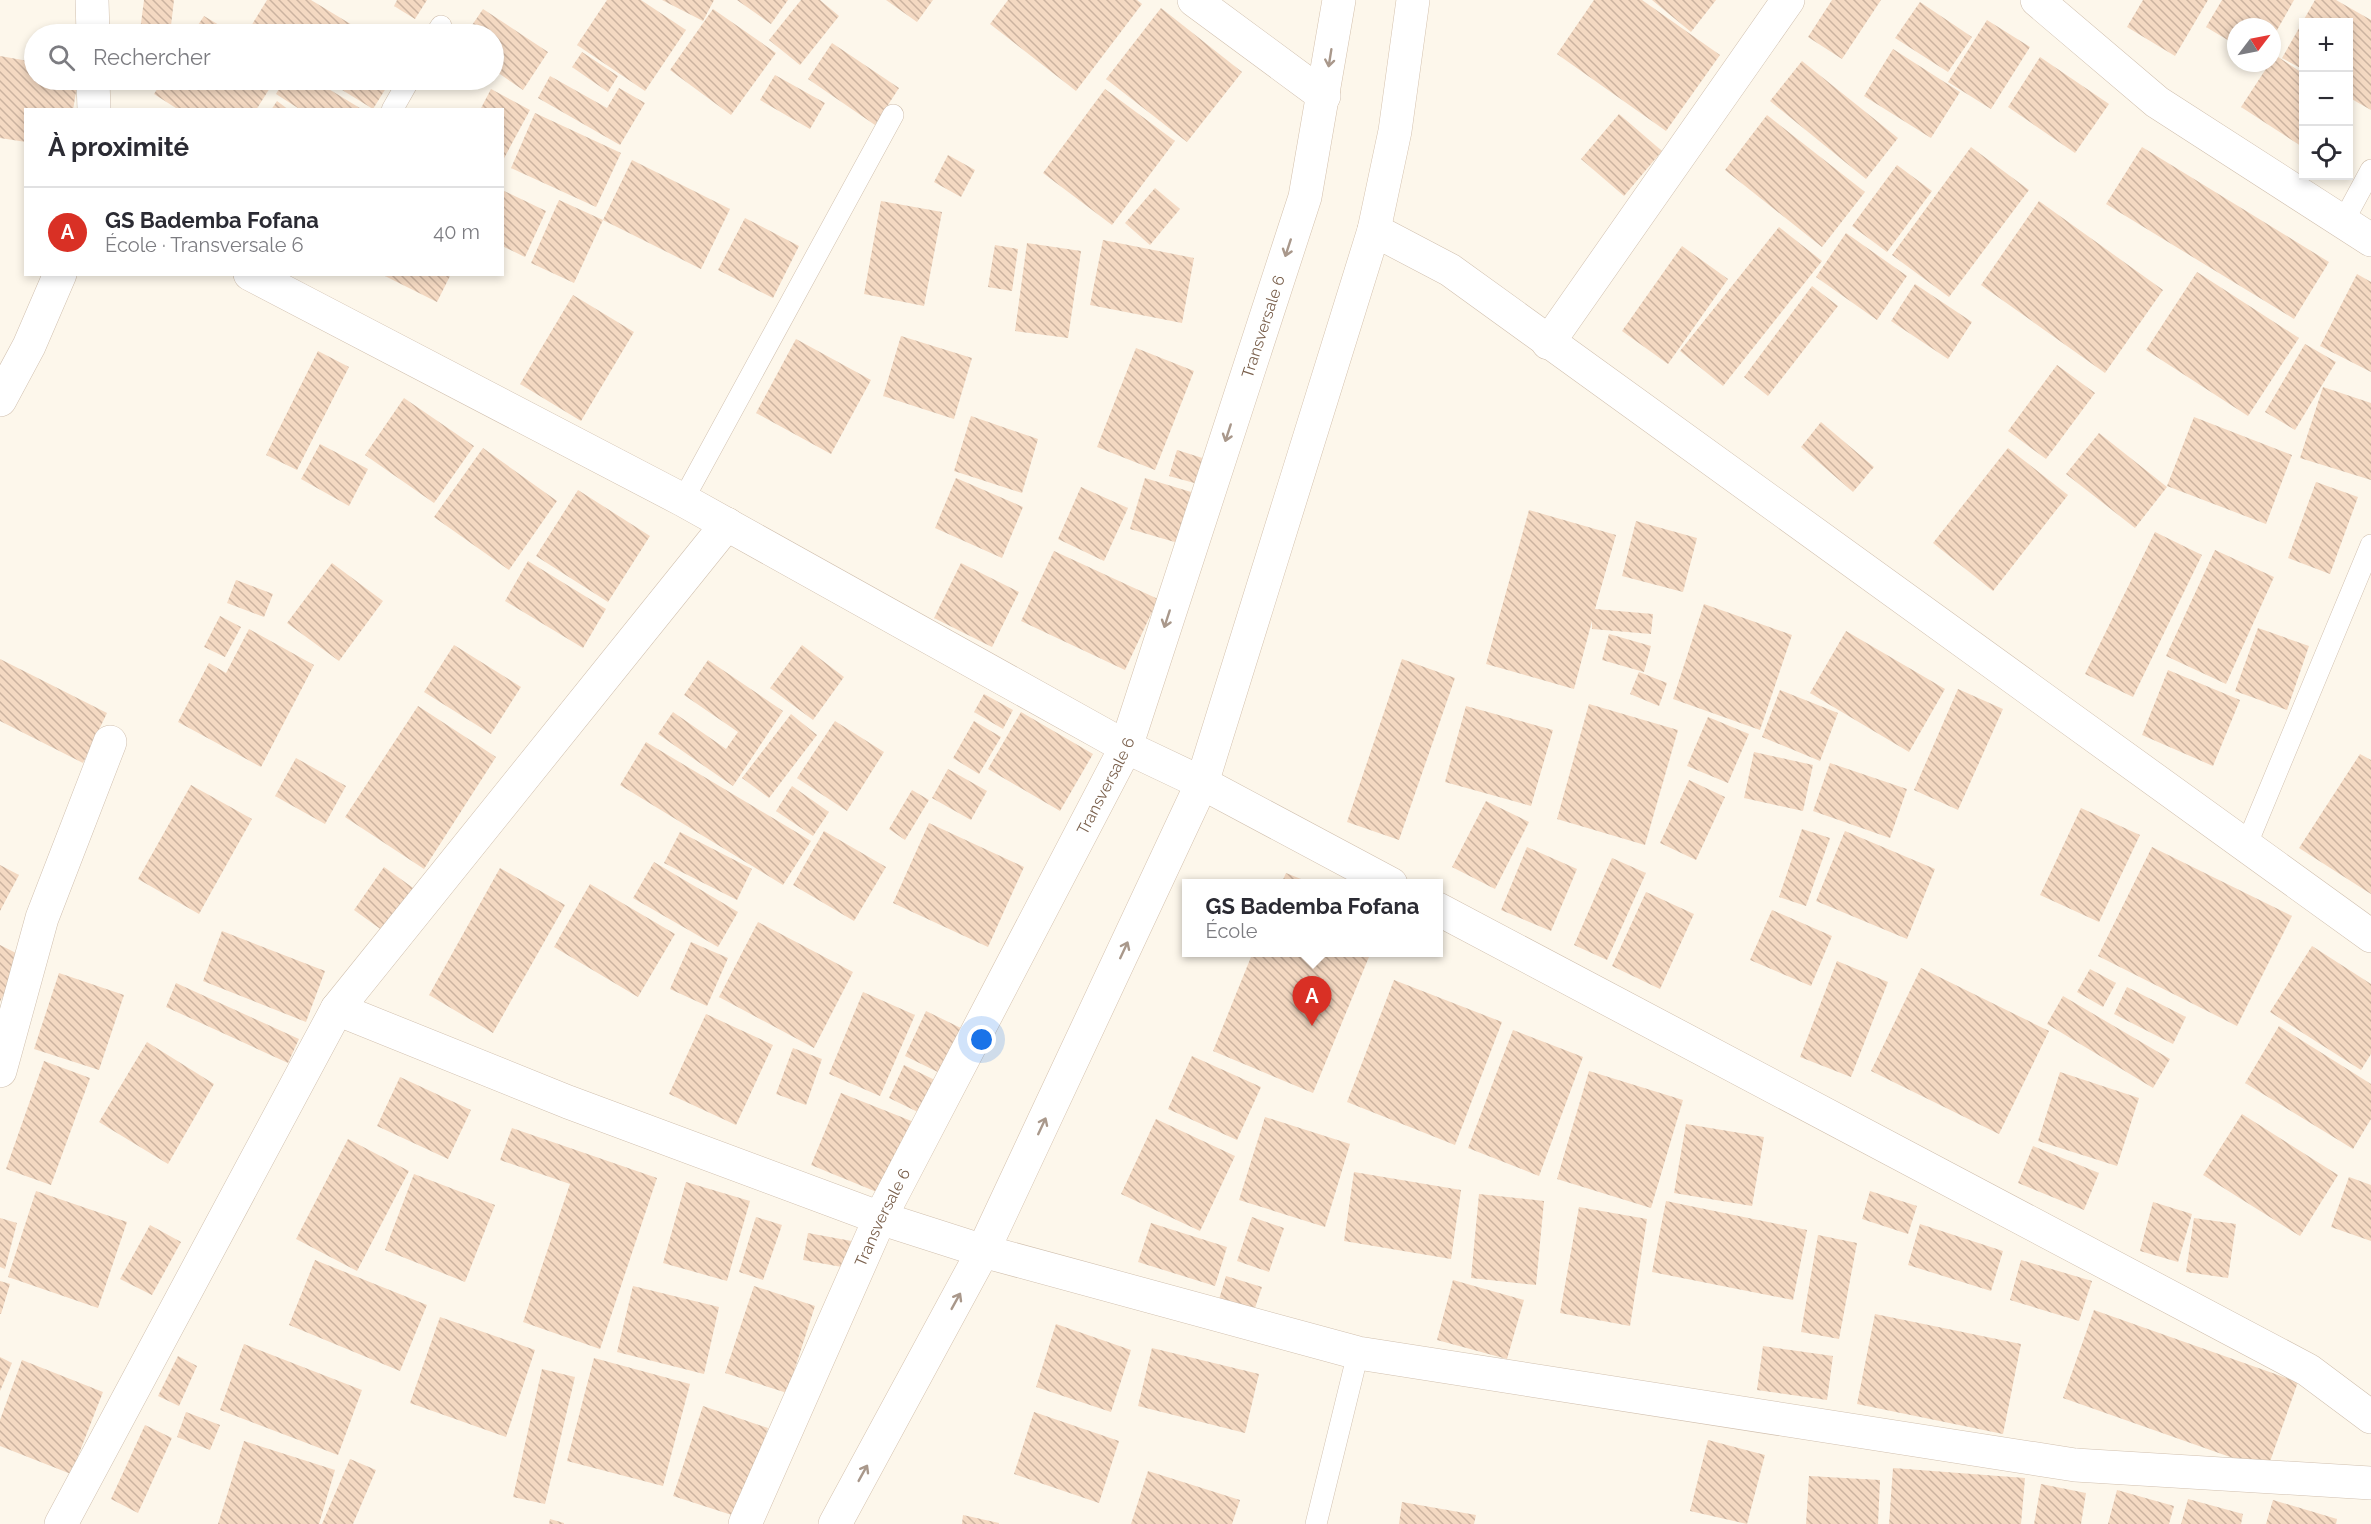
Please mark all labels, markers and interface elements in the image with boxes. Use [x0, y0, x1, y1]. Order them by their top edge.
north arrow [2227, 18, 2281, 72]
map controls [2299, 18, 2353, 180]
button: + [2299, 18, 2353, 72]
search box [24, 24, 504, 90]
icon: search [45, 41, 78, 74]
text: Rechercher [93, 44, 211, 70]
one-way arrow [1324, 47, 1335, 67]
button: − [2299, 72, 2353, 126]
button: locate [2299, 126, 2353, 180]
text: À proximité [48, 132, 189, 162]
text: GS Bademba Fofana [105, 207, 319, 233]
text: A [61, 220, 74, 244]
text: 40 m [433, 220, 480, 244]
text: École · Transversale 6 [105, 233, 304, 257]
one-way arrow [1282, 238, 1293, 257]
street label: Transversale 6 [1238, 273, 1289, 380]
one-way arrow [1221, 423, 1232, 442]
one-way arrow [1161, 609, 1172, 628]
street label: Transversale 6 [1073, 735, 1138, 838]
popup [1182, 879, 1443, 957]
text: GS Bademba Fofana [1206, 893, 1419, 919]
text: École [1206, 919, 1257, 943]
one-way arrow [1119, 941, 1131, 959]
pin: A [1292, 976, 1332, 1026]
your location [967, 1025, 996, 1054]
one-way arrow [1036, 1118, 1048, 1136]
street label: Transversale 6 [851, 1165, 914, 1269]
one-way arrow [951, 1293, 962, 1311]
one-way arrow [858, 1464, 869, 1482]

